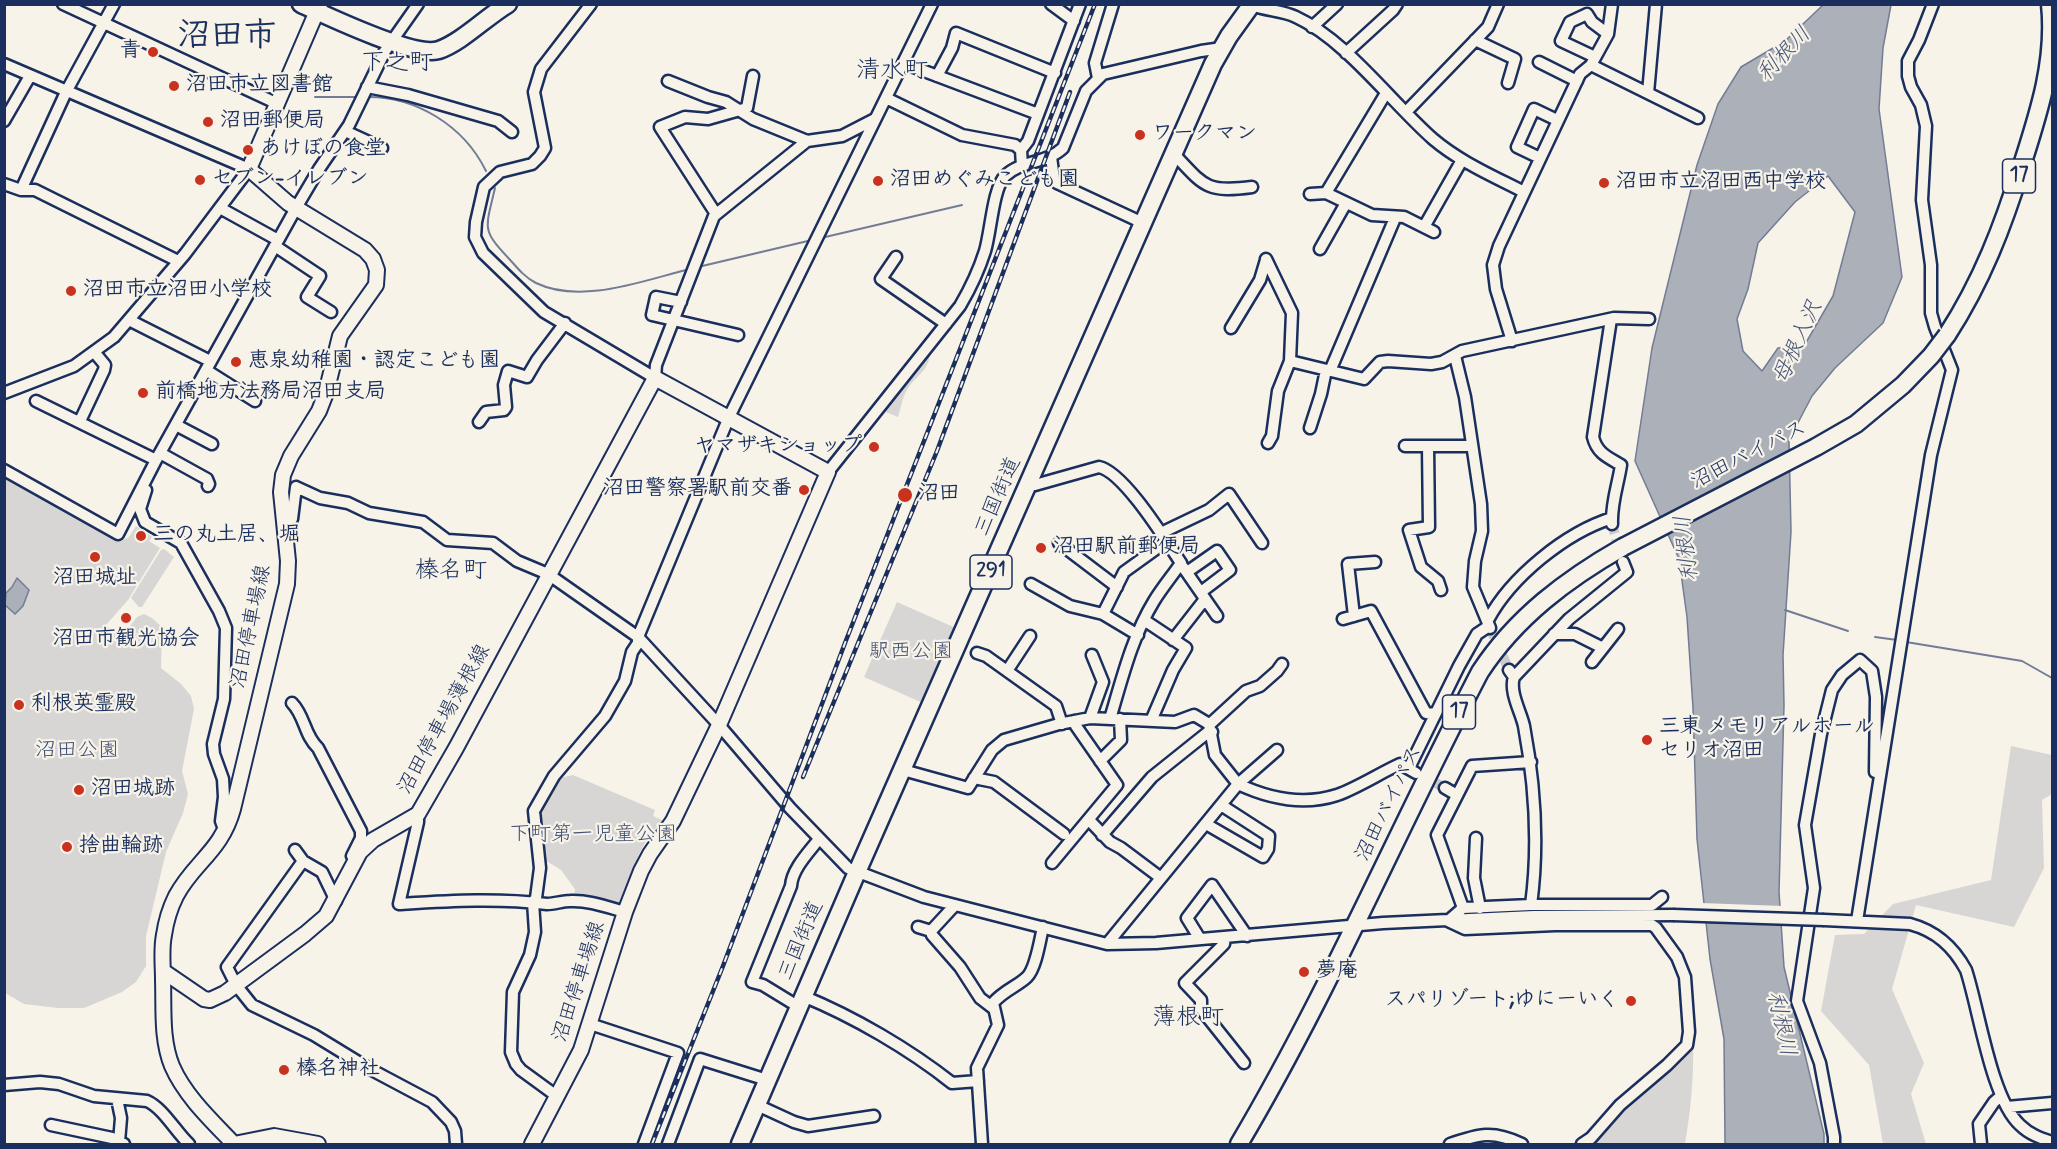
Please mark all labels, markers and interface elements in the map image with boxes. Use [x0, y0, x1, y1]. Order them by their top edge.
district label: 沼田市 [178, 18, 276, 58]
water label: 利根川 [1753, 22, 1817, 88]
place label: 青 [120, 39, 141, 65]
marker: 青 [146, 45, 160, 59]
district label: 下之町 [361, 50, 433, 78]
district label: 清水町 [856, 58, 928, 86]
place label: 沼田市立図書館 [186, 73, 333, 99]
marker: 沼田市立図書館 [167, 79, 181, 93]
place label: 沼田郵便局 [220, 109, 325, 135]
marker: 沼田郵便局 [201, 115, 215, 129]
place label: ワークマン [1152, 122, 1257, 148]
marker: ワークマン [1133, 128, 1147, 142]
place label: あけぼの食堂 [260, 137, 386, 163]
marker: あけぼの食堂 [241, 143, 255, 157]
road number: 17 [2002, 159, 2036, 193]
place label: セブン-イレブン [212, 167, 368, 193]
place label: 沼田めぐみこども園 [890, 168, 1079, 194]
place label: 沼田市立沼田西中学校 [1616, 170, 1826, 196]
marker: セブン-イレブン [193, 173, 207, 187]
marker: 沼田めぐみこども園 [871, 174, 885, 188]
marker: 沼田市立沼田西中学校 [1597, 176, 1611, 190]
place label: 沼田市立沼田小学校 [83, 278, 272, 304]
marker: 沼田市立沼田小学校 [64, 284, 78, 298]
water label: 母根入沢 [1769, 297, 1829, 389]
place label: 恵泉幼稚園・認定こども園 [248, 349, 500, 375]
marker: 恵泉幼稚園・認定こども園 [229, 355, 243, 369]
place label: 前橋地方法務局沼田支局 [155, 380, 386, 406]
marker: 前橋地方法務局沼田支局 [136, 386, 150, 400]
street label: 沼田バイパス [1687, 416, 1811, 496]
place label: ヤマザキショップ [694, 434, 862, 460]
marker: ヤマザキショップ [867, 440, 881, 454]
street label: 三国街道 [970, 454, 1028, 540]
place label: 沼田警察署駅前交番 [603, 477, 792, 503]
place label: 沼田 [918, 482, 960, 508]
marker: 沼田警察署駅前交番 [797, 483, 811, 497]
marker: 沼田 [896, 486, 914, 504]
water label: 利根川 [1671, 514, 1705, 582]
place label: 三の丸土居、堀 [153, 523, 300, 549]
marker: 三の丸土居、堀 [134, 529, 148, 543]
place label: 沼田駅前郵便局 [1053, 535, 1200, 561]
marker: 沼田駅前郵便局 [1034, 541, 1048, 555]
marker: 沼田城址 [88, 550, 102, 564]
road number: 291 [970, 555, 1012, 589]
district label: 榛名町 [415, 558, 487, 586]
street label: 沼田停車場線 [227, 563, 277, 691]
place label: 沼田城址 [53, 566, 137, 592]
marker: 沼田市観光協会 [119, 611, 133, 625]
place label: 沼田市観光協会 [53, 627, 199, 653]
street label: 沼田停車場薄根線 [393, 640, 497, 800]
park label: 駅西公園 [869, 640, 953, 666]
place label: 利根英霊殿 [31, 692, 136, 718]
road number: 17 [1442, 695, 1476, 729]
marker: 利根英霊殿 [12, 698, 26, 712]
place label: 三東 メモリアルホール セリオ沼田 [1659, 715, 1875, 765]
marker: 三東 メモリアルホール セリオ沼田 [1640, 733, 1654, 747]
park label: 沼田公園 [35, 739, 119, 765]
street label: 沼田バイパス [1351, 742, 1429, 866]
place label: 沼田城跡 [91, 777, 175, 803]
marker: 沼田城跡 [72, 783, 86, 797]
park label: 下町第一児童公園 [509, 823, 677, 849]
place label: 捨曲輪跡 [79, 834, 163, 860]
marker: 捨曲輪跡 [60, 840, 74, 854]
street label: 三国街道 [774, 897, 830, 985]
street label: 沼田停車場線 [549, 918, 611, 1046]
place label: 夢庵 [1316, 959, 1358, 985]
marker: 夢庵 [1297, 965, 1311, 979]
place label: スパリゾート;ゆにーいく [1385, 988, 1619, 1014]
water label: 利根川 [1760, 989, 1800, 1059]
marker: スパリゾート;ゆにーいく [1624, 994, 1638, 1008]
district label: 薄根町 [1152, 1005, 1224, 1033]
place label: 榛名神社 [296, 1057, 380, 1083]
marker: 榛名神社 [277, 1063, 291, 1077]

